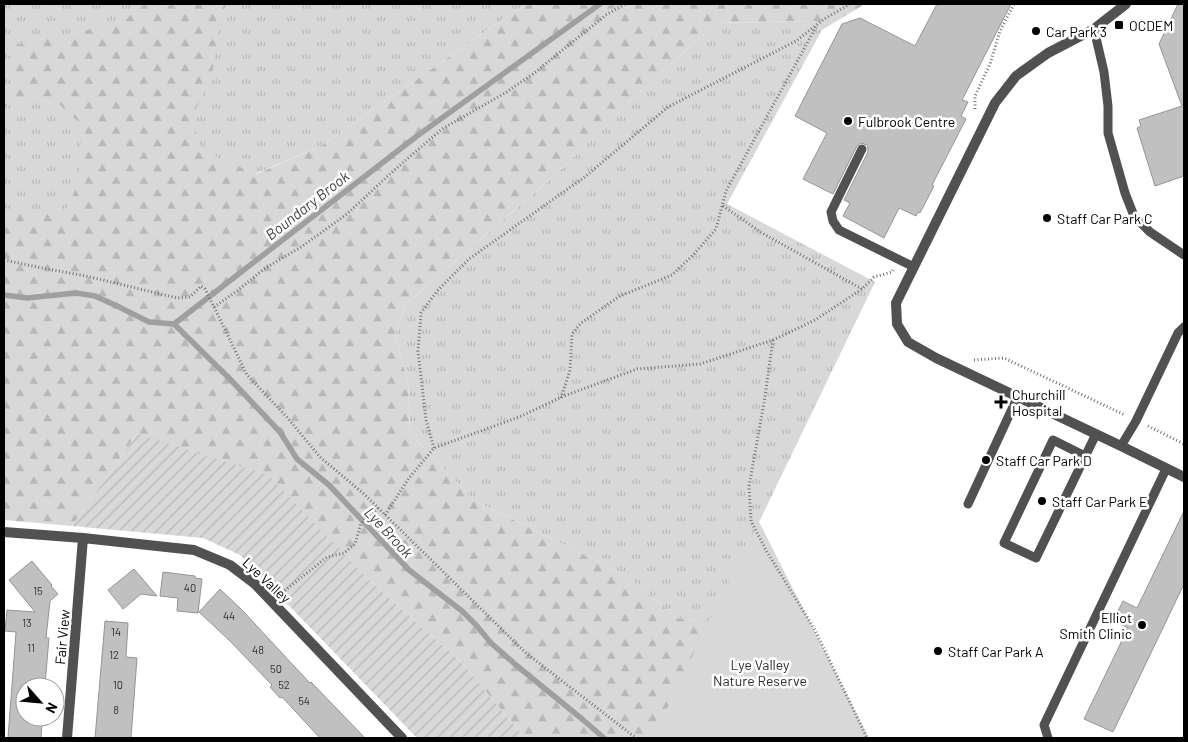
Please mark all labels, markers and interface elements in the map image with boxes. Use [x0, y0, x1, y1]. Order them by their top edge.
place label: OCDEM [1129, 17, 1173, 34]
marker: OCDEM [1113, 19, 1125, 31]
place label: Car Park 3 [1046, 23, 1107, 40]
marker: Car Park 3 [1030, 25, 1042, 37]
place label: Fulbrook Centre [858, 113, 955, 130]
marker: Fulbrook Centre [842, 115, 854, 127]
water label: Boundary Brook [262, 166, 353, 243]
place label: Staff Car Park C [1057, 210, 1152, 227]
marker: Staff Car Park C [1041, 212, 1053, 224]
place label: Churchill Hospital [1012, 386, 1065, 419]
marker: Churchill Hospital [994, 395, 1008, 409]
place label: Staff Car Park D [996, 452, 1092, 469]
marker: Staff Car Park D [980, 454, 992, 466]
place label: Staff Car Park E [1052, 493, 1147, 510]
marker: Staff Car Park E [1036, 495, 1048, 507]
water label: Lye Brook [361, 503, 417, 562]
street label: Lye Valley [240, 554, 295, 607]
house number: 40 [184, 581, 196, 594]
house number: 15 [33, 584, 43, 597]
street label: Fair View [51, 609, 73, 665]
house number: 44 [223, 609, 235, 622]
place label: Elliot Smith Clinic [1060, 609, 1132, 642]
house number: 13 [22, 616, 32, 629]
marker: Elliot Smith Clinic [1136, 619, 1148, 631]
house number: 14 [111, 625, 121, 638]
house number: 11 [27, 641, 35, 654]
house number: 48 [252, 643, 264, 656]
place label: Staff Car Park A [948, 643, 1044, 660]
marker: Staff Car Park A [932, 645, 944, 657]
house number: 12 [109, 648, 119, 661]
park label: Lye Valley Nature Reserve [713, 656, 807, 689]
house number: 50 [270, 662, 282, 675]
north arrow [15, 677, 65, 727]
house number: 10 [113, 678, 123, 691]
house number: 52 [278, 678, 290, 691]
house number: 54 [298, 694, 310, 707]
text: N [42, 700, 62, 716]
house number: 8 [113, 703, 119, 716]

